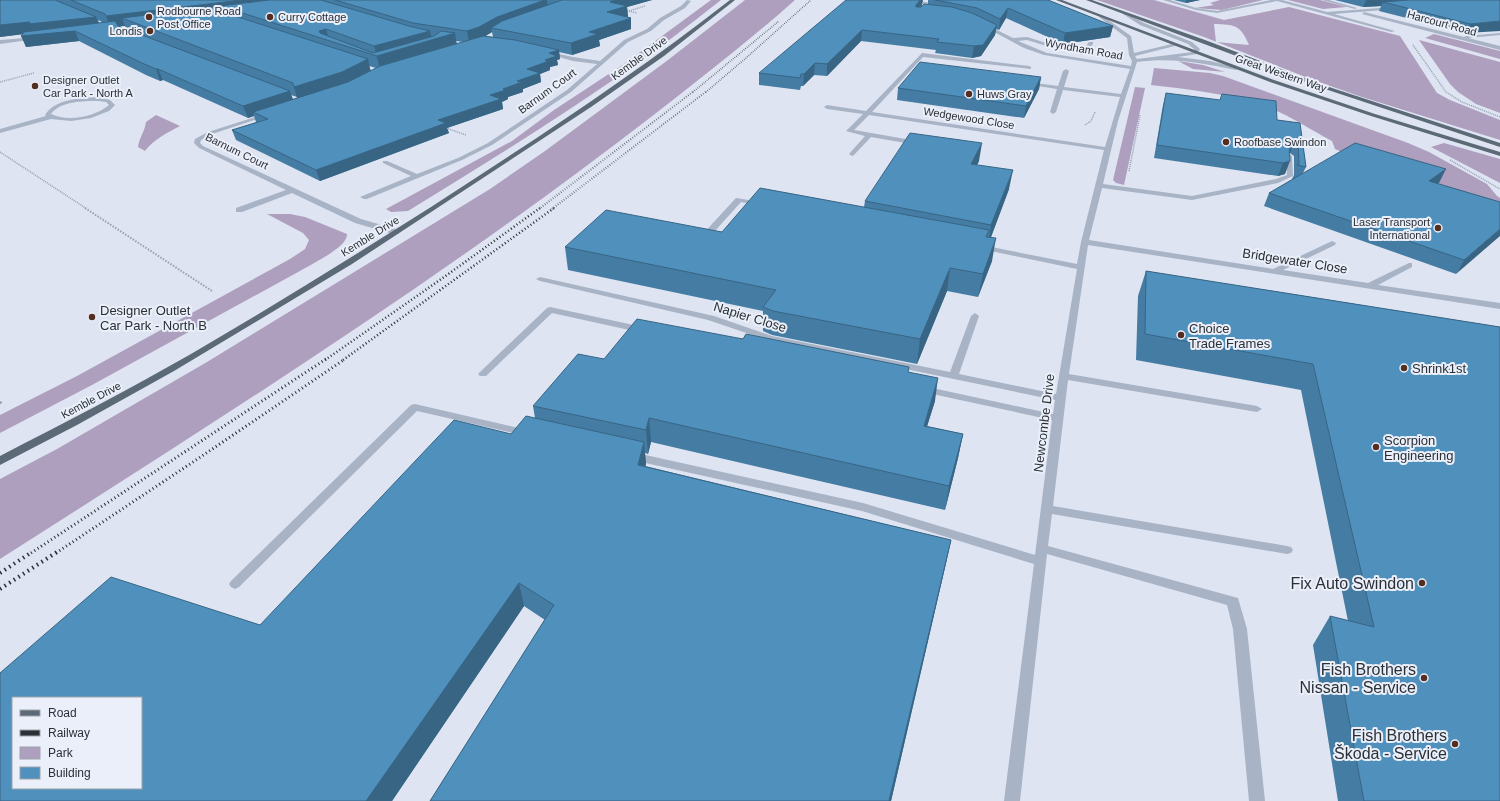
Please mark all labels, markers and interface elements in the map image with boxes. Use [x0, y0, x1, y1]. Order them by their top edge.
place label: Rodbourne Road Post Office [157, 5, 241, 30]
street label: Harcourt Road [1406, 8, 1478, 38]
place label: Curry Cottage [278, 11, 346, 23]
marker: Rodbourne Road Post Office [144, 12, 154, 22]
marker: Curry Cottage [265, 12, 275, 22]
place label: Londis [110, 25, 142, 37]
marker: Londis [145, 26, 155, 36]
street label: Kemble Drive [609, 34, 669, 82]
street label: Wyndham Road [1044, 36, 1124, 62]
street label: Great Western Way [1234, 52, 1329, 94]
street label: Barnum Court [516, 66, 578, 116]
place label: Designer Outlet Car Park - North A [43, 74, 134, 99]
marker: Designer Outlet Car Park - North A [30, 81, 40, 91]
place label: Huws Gray [977, 88, 1032, 100]
marker: Huws Gray [964, 89, 974, 99]
street label: Wedgewood Close [923, 105, 1015, 131]
street label: Barnum Court [204, 131, 270, 171]
place label: Roofbase Swindon [1234, 136, 1326, 148]
marker: Roofbase Swindon [1221, 137, 1231, 147]
street label: Kemble Drive [339, 213, 401, 259]
place label: Laser Transport International [1353, 216, 1430, 241]
marker: Laser Transport International [1433, 223, 1443, 233]
street label: Bridgewater Close [1241, 245, 1349, 277]
street label: Napier Close [712, 299, 788, 335]
place label: Designer Outlet Car Park - North B [100, 303, 207, 333]
marker: Designer Outlet Car Park - North B [87, 312, 97, 322]
place label: Choice Trade Frames [1189, 321, 1271, 351]
marker: Choice Trade Frames [1176, 330, 1186, 340]
place label: Shrink1st [1412, 361, 1467, 376]
marker: Shrink1st [1399, 363, 1409, 373]
street label: Newcombe Drive [1031, 373, 1057, 473]
street label: Kemble Drive [59, 379, 123, 421]
place label: Scorpion Engineering [1384, 433, 1453, 463]
marker: Scorpion Engineering [1371, 442, 1381, 452]
place label: Fix Auto Swindon [1290, 575, 1414, 592]
marker: Fix Auto Swindon [1417, 578, 1427, 588]
place label: Fish Brothers Nissan - Service [1300, 661, 1416, 696]
marker: Fish Brothers Nissan - Service [1419, 673, 1429, 683]
legend [12, 697, 142, 789]
text: Road [48, 706, 77, 720]
text: Railway [48, 726, 90, 740]
place label: Fish Brothers Škoda - Service [1334, 727, 1447, 762]
marker: Fish Brothers Škoda - Service [1450, 739, 1460, 749]
text: Park [48, 746, 74, 760]
text: Building [48, 766, 91, 780]

